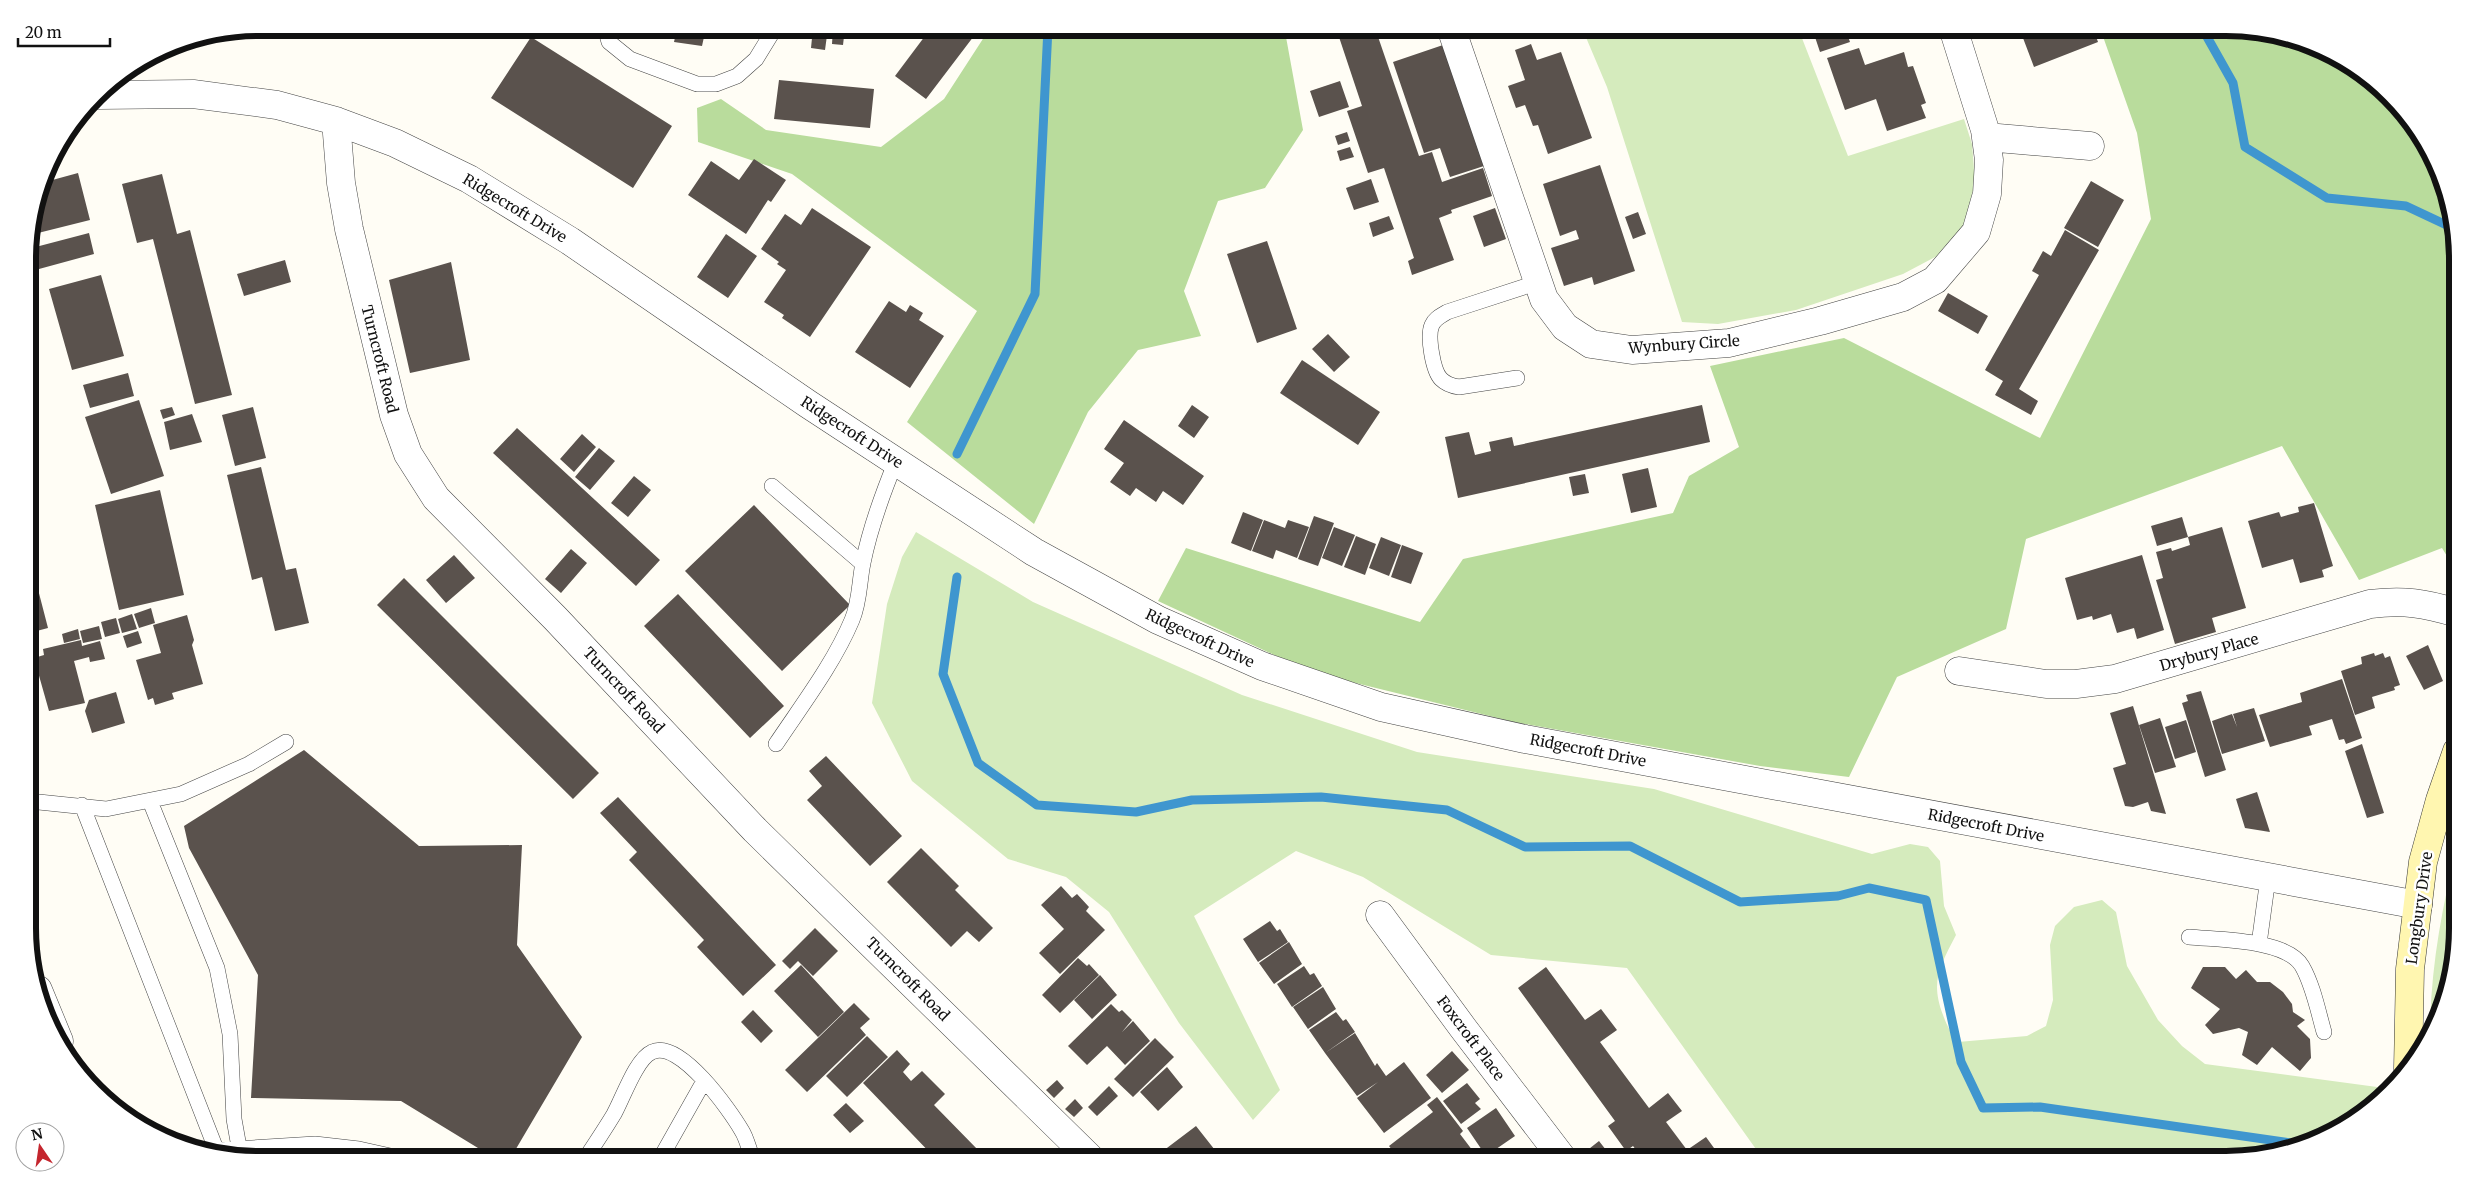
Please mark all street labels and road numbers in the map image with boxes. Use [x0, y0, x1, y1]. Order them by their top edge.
street label: Ridgecroft Drive [460, 169, 571, 247]
street label: Turncroft Road [357, 303, 403, 415]
street label: Wynbury Circle [1627, 331, 1741, 357]
street label: Ridgecroft Drive [797, 392, 907, 472]
street label: Ridgecroft Drive [1142, 604, 1258, 672]
street label: Drybury Place [2157, 629, 2261, 675]
street label: Turncroft Road [579, 643, 669, 737]
street label: Ridgecroft Drive [1528, 729, 1648, 771]
street label: Ridgecroft Drive [1926, 804, 2046, 846]
street label: Longbury Drive [2402, 850, 2436, 966]
street label: Turncroft Road [862, 933, 954, 1025]
street label: Foxcroft Place [1433, 992, 1509, 1084]

